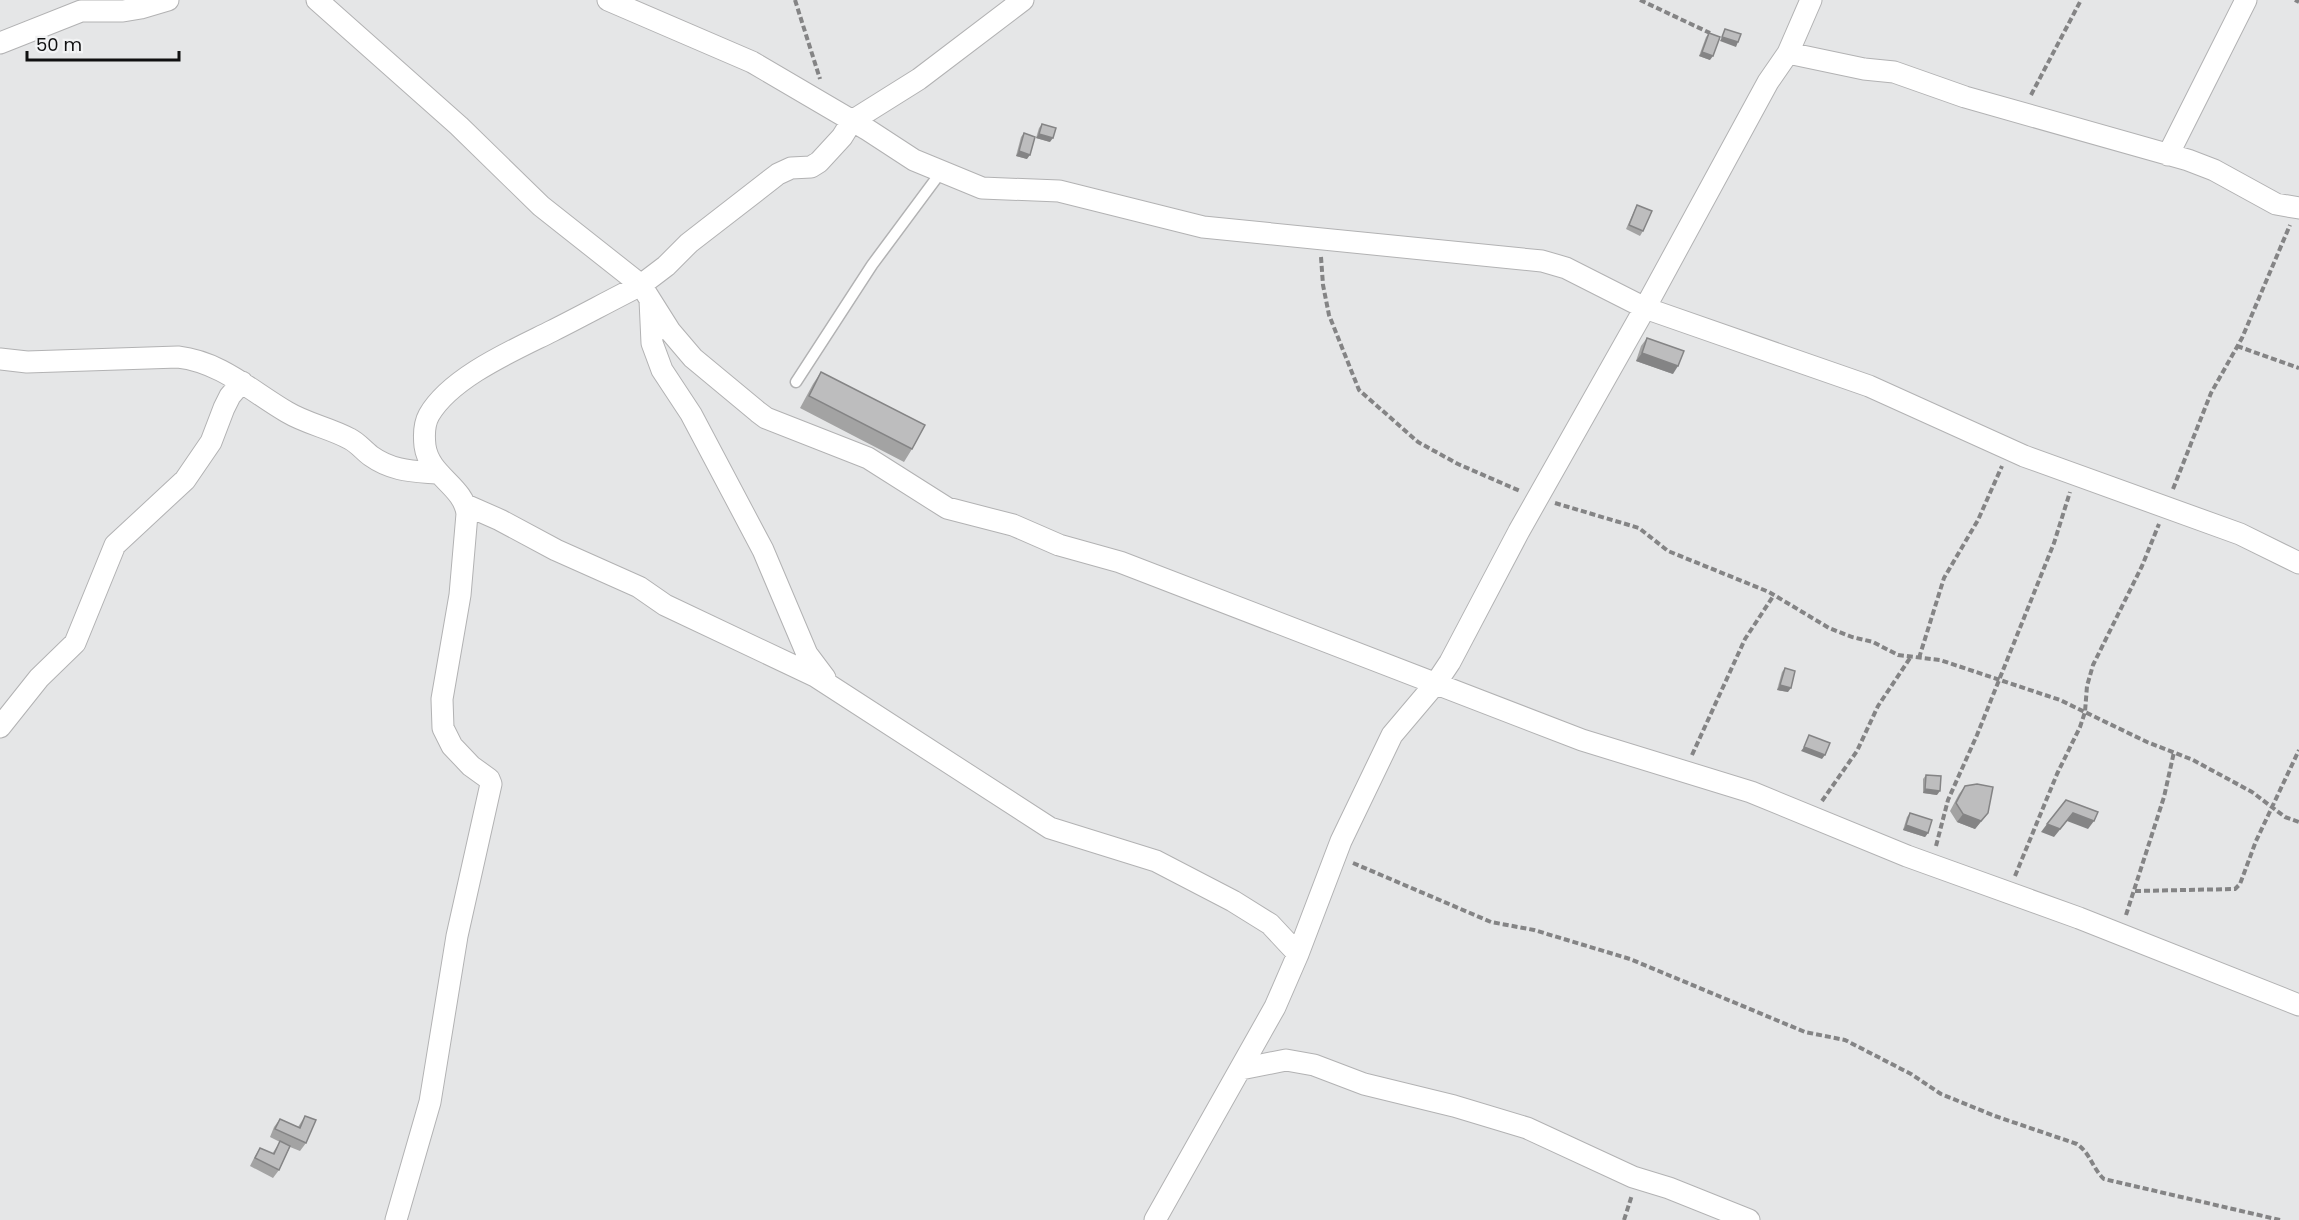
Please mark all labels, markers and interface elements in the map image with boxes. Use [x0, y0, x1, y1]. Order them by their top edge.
scale bar [27, 24, 178, 62]
text: 50 m [36, 32, 82, 57]

